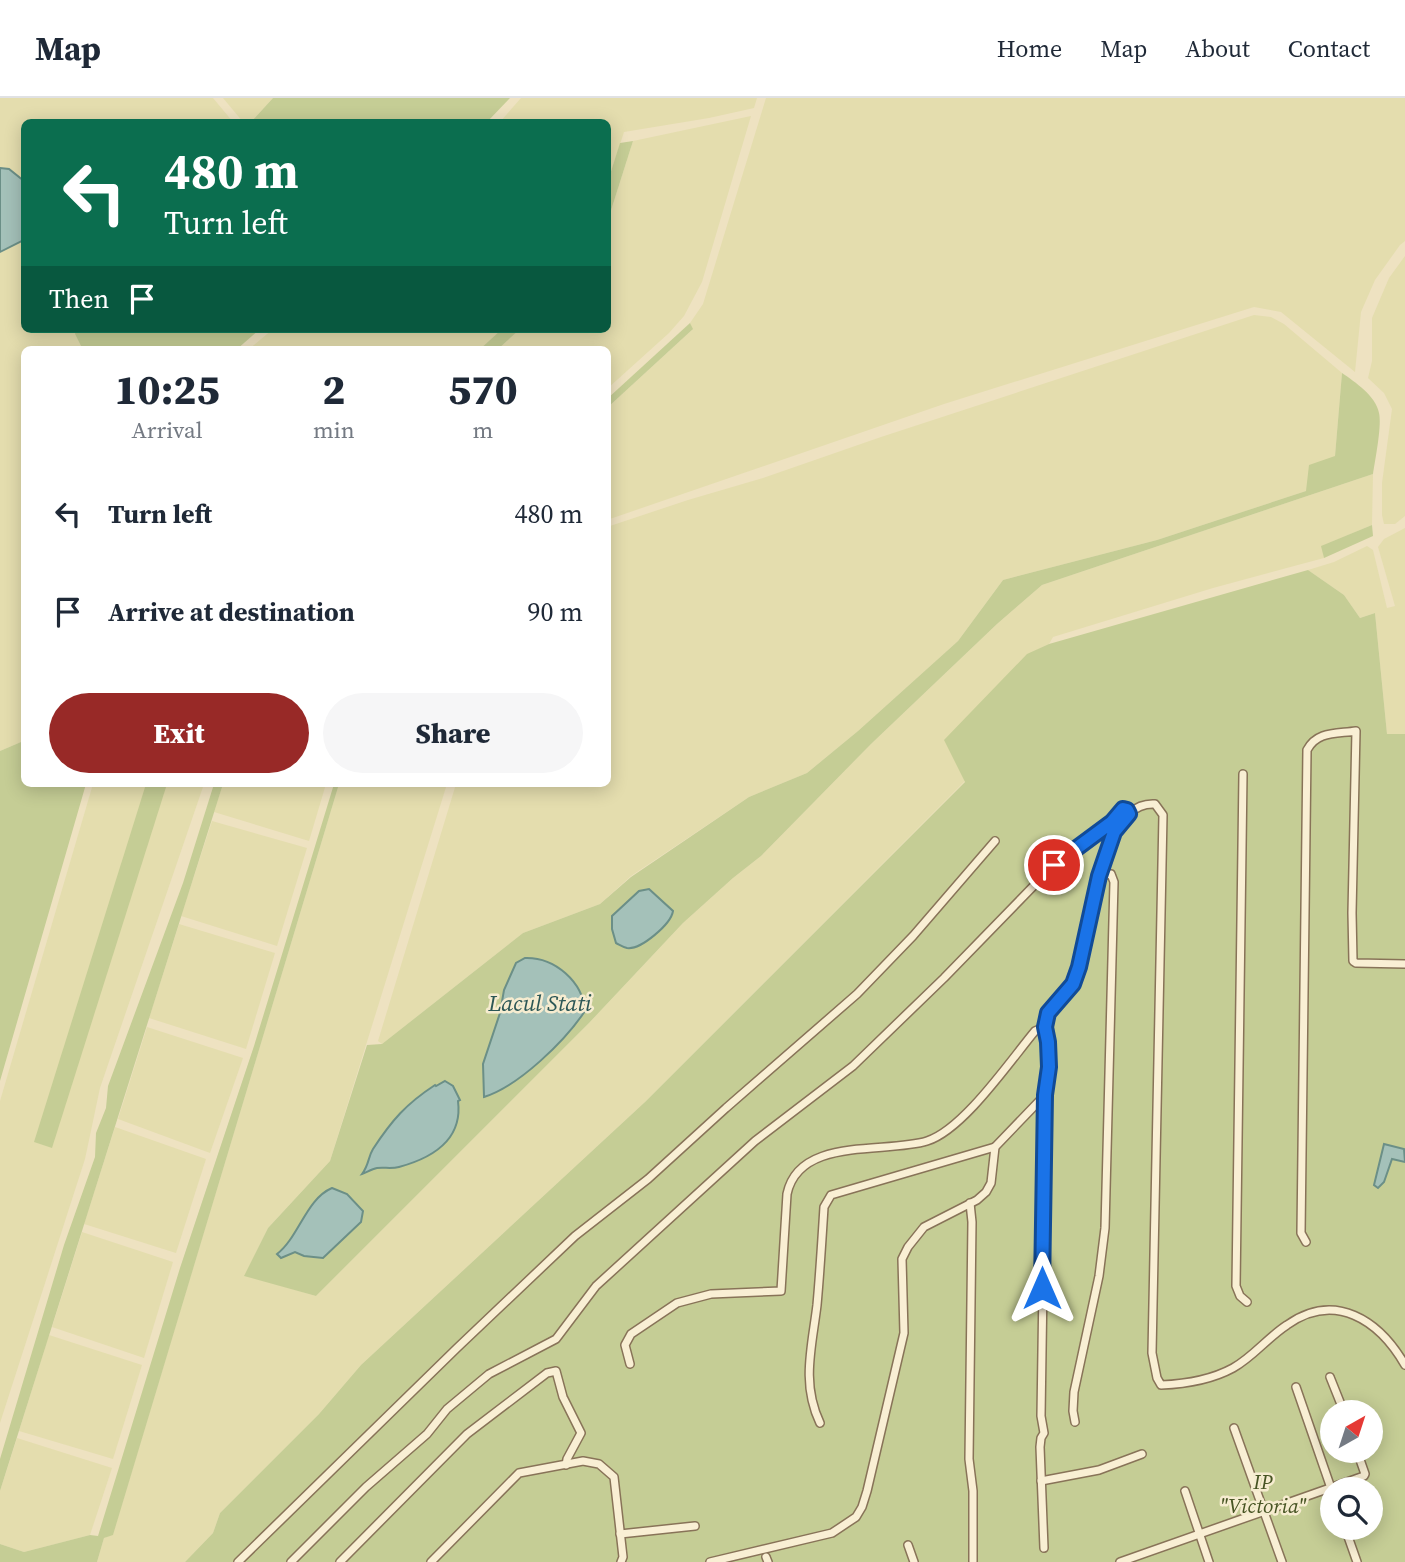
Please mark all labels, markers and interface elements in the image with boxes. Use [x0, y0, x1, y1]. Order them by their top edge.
text: Map [35, 26, 101, 71]
text: Home [997, 32, 1062, 65]
text: Map [1100, 32, 1147, 65]
text: About [1185, 32, 1250, 65]
text: Contact [1288, 32, 1370, 65]
text: 480 m [164, 137, 299, 204]
icon: left [49, 147, 140, 238]
text: Turn left [164, 201, 288, 245]
icon: arrive [123, 280, 161, 318]
text: Then [49, 281, 109, 317]
text: 10:25 [114, 360, 220, 418]
text: 2 [322, 360, 345, 418]
text: 570 [448, 360, 518, 418]
text: Arrival [132, 414, 203, 446]
text: min [313, 414, 355, 446]
text: m [472, 414, 493, 446]
icon: left [49, 495, 87, 533]
text: Turn left [108, 496, 212, 532]
text: 480 m [515, 496, 583, 532]
icon: arrive [49, 593, 87, 631]
text: Arrive at destination [108, 594, 355, 630]
text: 90 m [528, 594, 583, 630]
button: Exit [49, 693, 309, 773]
button: Share [323, 693, 583, 773]
pin [1024, 835, 1084, 895]
icon: arrive [1035, 846, 1073, 884]
water label: Lacul Stati [487, 987, 592, 1019]
position arrow [1005, 1251, 1079, 1325]
north arrow [1320, 1400, 1382, 1463]
map controls [1320, 1400, 1383, 1540]
park label: IP "Victoria" [1219, 1467, 1307, 1520]
button: search [1320, 1477, 1383, 1540]

